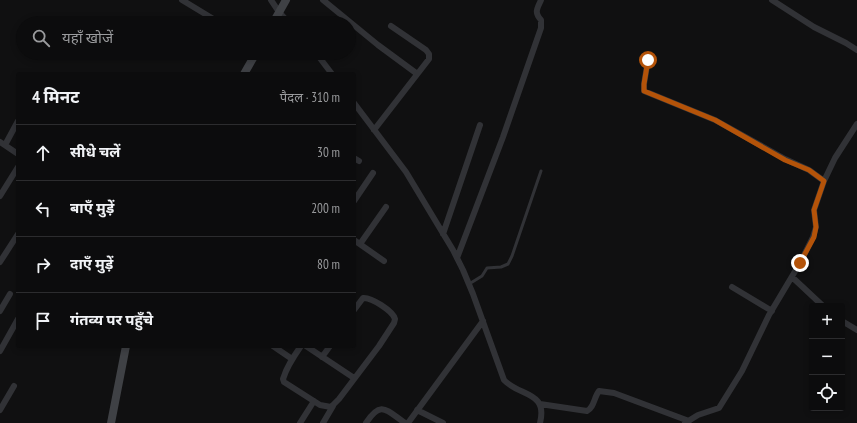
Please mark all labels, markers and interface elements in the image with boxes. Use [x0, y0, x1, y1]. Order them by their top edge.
search box [16, 16, 356, 60]
icon: search [30, 27, 52, 49]
text: यहाँ खोजें [62, 28, 113, 47]
route start [639, 51, 657, 69]
text: 4 मिनट [32, 86, 79, 108]
text: पैदल · 310 m [280, 89, 340, 106]
icon: ahead [32, 142, 54, 164]
text: सीधे चलें [70, 142, 120, 161]
text: 30 m [317, 144, 340, 161]
icon: left [32, 198, 54, 220]
text: बाएँ मुड़ें [70, 198, 114, 217]
text: 200 m [311, 200, 340, 217]
icon: right [32, 254, 54, 276]
text: दाएँ मुड़ें [70, 254, 113, 273]
route end [791, 254, 809, 272]
text: 80 m [317, 256, 340, 273]
map controls [809, 303, 845, 411]
button: + [809, 303, 845, 339]
icon: arrive [32, 310, 54, 332]
text: गंतव्य पर पहुँचे [70, 310, 153, 329]
button: − [809, 339, 845, 375]
button: locate [809, 375, 845, 411]

